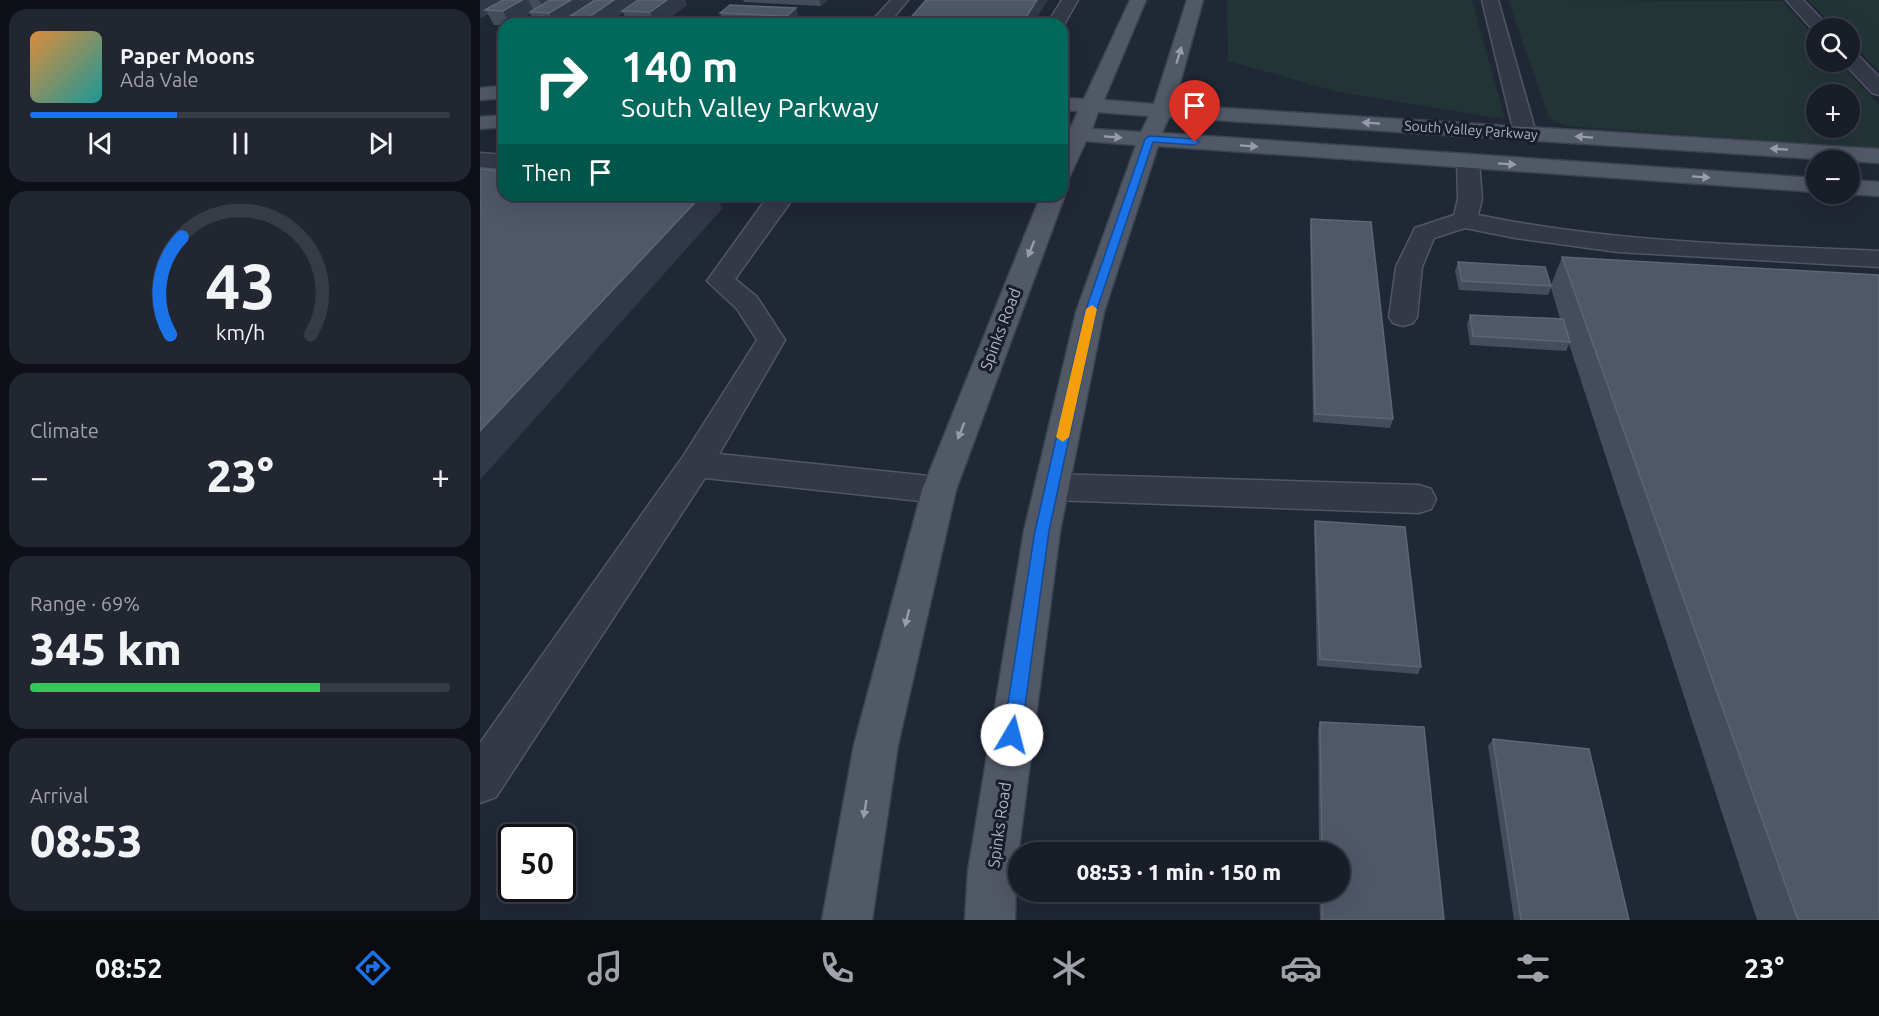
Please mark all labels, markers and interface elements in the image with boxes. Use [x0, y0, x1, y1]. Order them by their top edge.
map controls [1806, 18, 1860, 204]
button: search [1806, 18, 1860, 72]
icon: right [522, 42, 600, 120]
text: Paper Moons [120, 43, 255, 68]
text: 140 m [621, 43, 738, 90]
one-way arrow [1175, 46, 1184, 64]
text: Ada Vale [120, 68, 198, 91]
pin [1169, 80, 1220, 142]
button: + [1806, 84, 1860, 138]
icon: arrive [1178, 89, 1211, 122]
text: South Valley Parkway [621, 92, 879, 122]
street label: South Valley Parkway [1404, 117, 1539, 143]
one-way arrow [1362, 119, 1381, 128]
icon: previous [84, 127, 117, 160]
icon: pause [224, 127, 257, 160]
icon: next [364, 127, 397, 160]
one-way arrow [1103, 132, 1122, 141]
one-way arrow [1575, 132, 1594, 142]
one-way arrow [1240, 141, 1259, 151]
one-way arrow [1769, 145, 1788, 154]
button: − [1806, 150, 1860, 204]
icon: arrive [584, 156, 617, 189]
one-way arrow [1497, 159, 1516, 168]
text: Then [522, 160, 572, 185]
one-way arrow [1692, 172, 1711, 182]
one-way arrow [1026, 241, 1036, 259]
text: 43 [205, 251, 275, 321]
street label: Spinks Road [976, 285, 1024, 373]
text: km/h [215, 320, 265, 344]
text: Climate [30, 419, 99, 442]
one-way arrow [956, 423, 966, 441]
text: 23° [206, 450, 274, 501]
text: − [30, 458, 49, 495]
text: + [431, 458, 450, 495]
text: Range · 69% [30, 592, 140, 615]
one-way arrow [902, 609, 912, 628]
text: 345 km [30, 623, 182, 674]
position arrow [980, 703, 1044, 767]
street label: Spinks Road [984, 781, 1014, 869]
text: Arrival [30, 784, 88, 807]
one-way arrow [861, 799, 870, 818]
text: 08:53 [30, 815, 143, 866]
speed limit sign: 50 [498, 824, 576, 902]
text: 08:53 · 1 min · 150 m [1077, 859, 1281, 884]
icon: directions [352, 947, 394, 989]
icon: music [584, 947, 626, 989]
icon: phone [816, 947, 858, 989]
icon: climate [1048, 947, 1090, 989]
icon: car [1280, 947, 1322, 989]
icon: filters [1512, 947, 1554, 989]
text: 08:52 [95, 953, 163, 983]
text: 23° [1744, 953, 1784, 983]

